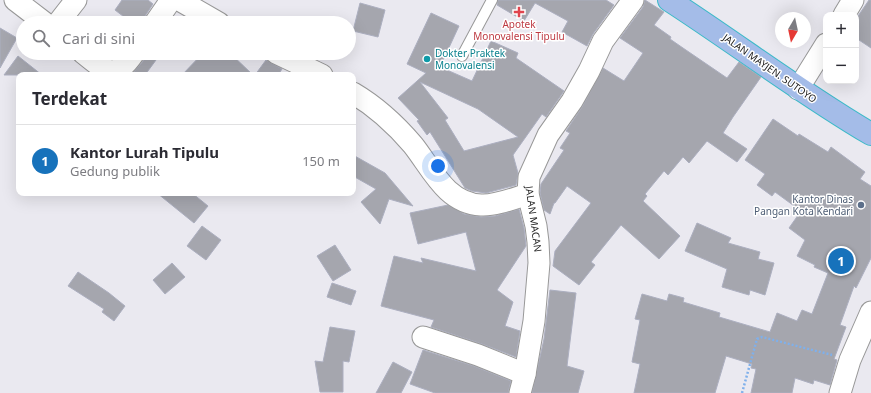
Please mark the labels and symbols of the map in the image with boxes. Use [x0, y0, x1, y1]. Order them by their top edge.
marker: Apotek Monovalensi Tipulu [514, 7, 524, 17]
north arrow [775, 12, 811, 48]
place label: Apotek Monovalensi Tipulu [473, 17, 565, 43]
street label: JALAN MAYJEN. SUTOYO [719, 30, 820, 106]
place label: Dokter Praktek Monovalensi [435, 46, 506, 72]
marker: Dokter Praktek Monovalensi [422, 54, 432, 64]
your location [428, 156, 448, 176]
street label: JALAN MACAN [522, 184, 546, 253]
place label: Kantor Dinas Pangan Kota Kendari [754, 192, 853, 218]
marker: Kantor Dinas Pangan Kota Kendari [856, 200, 866, 210]
pin: 1 [828, 246, 854, 276]

